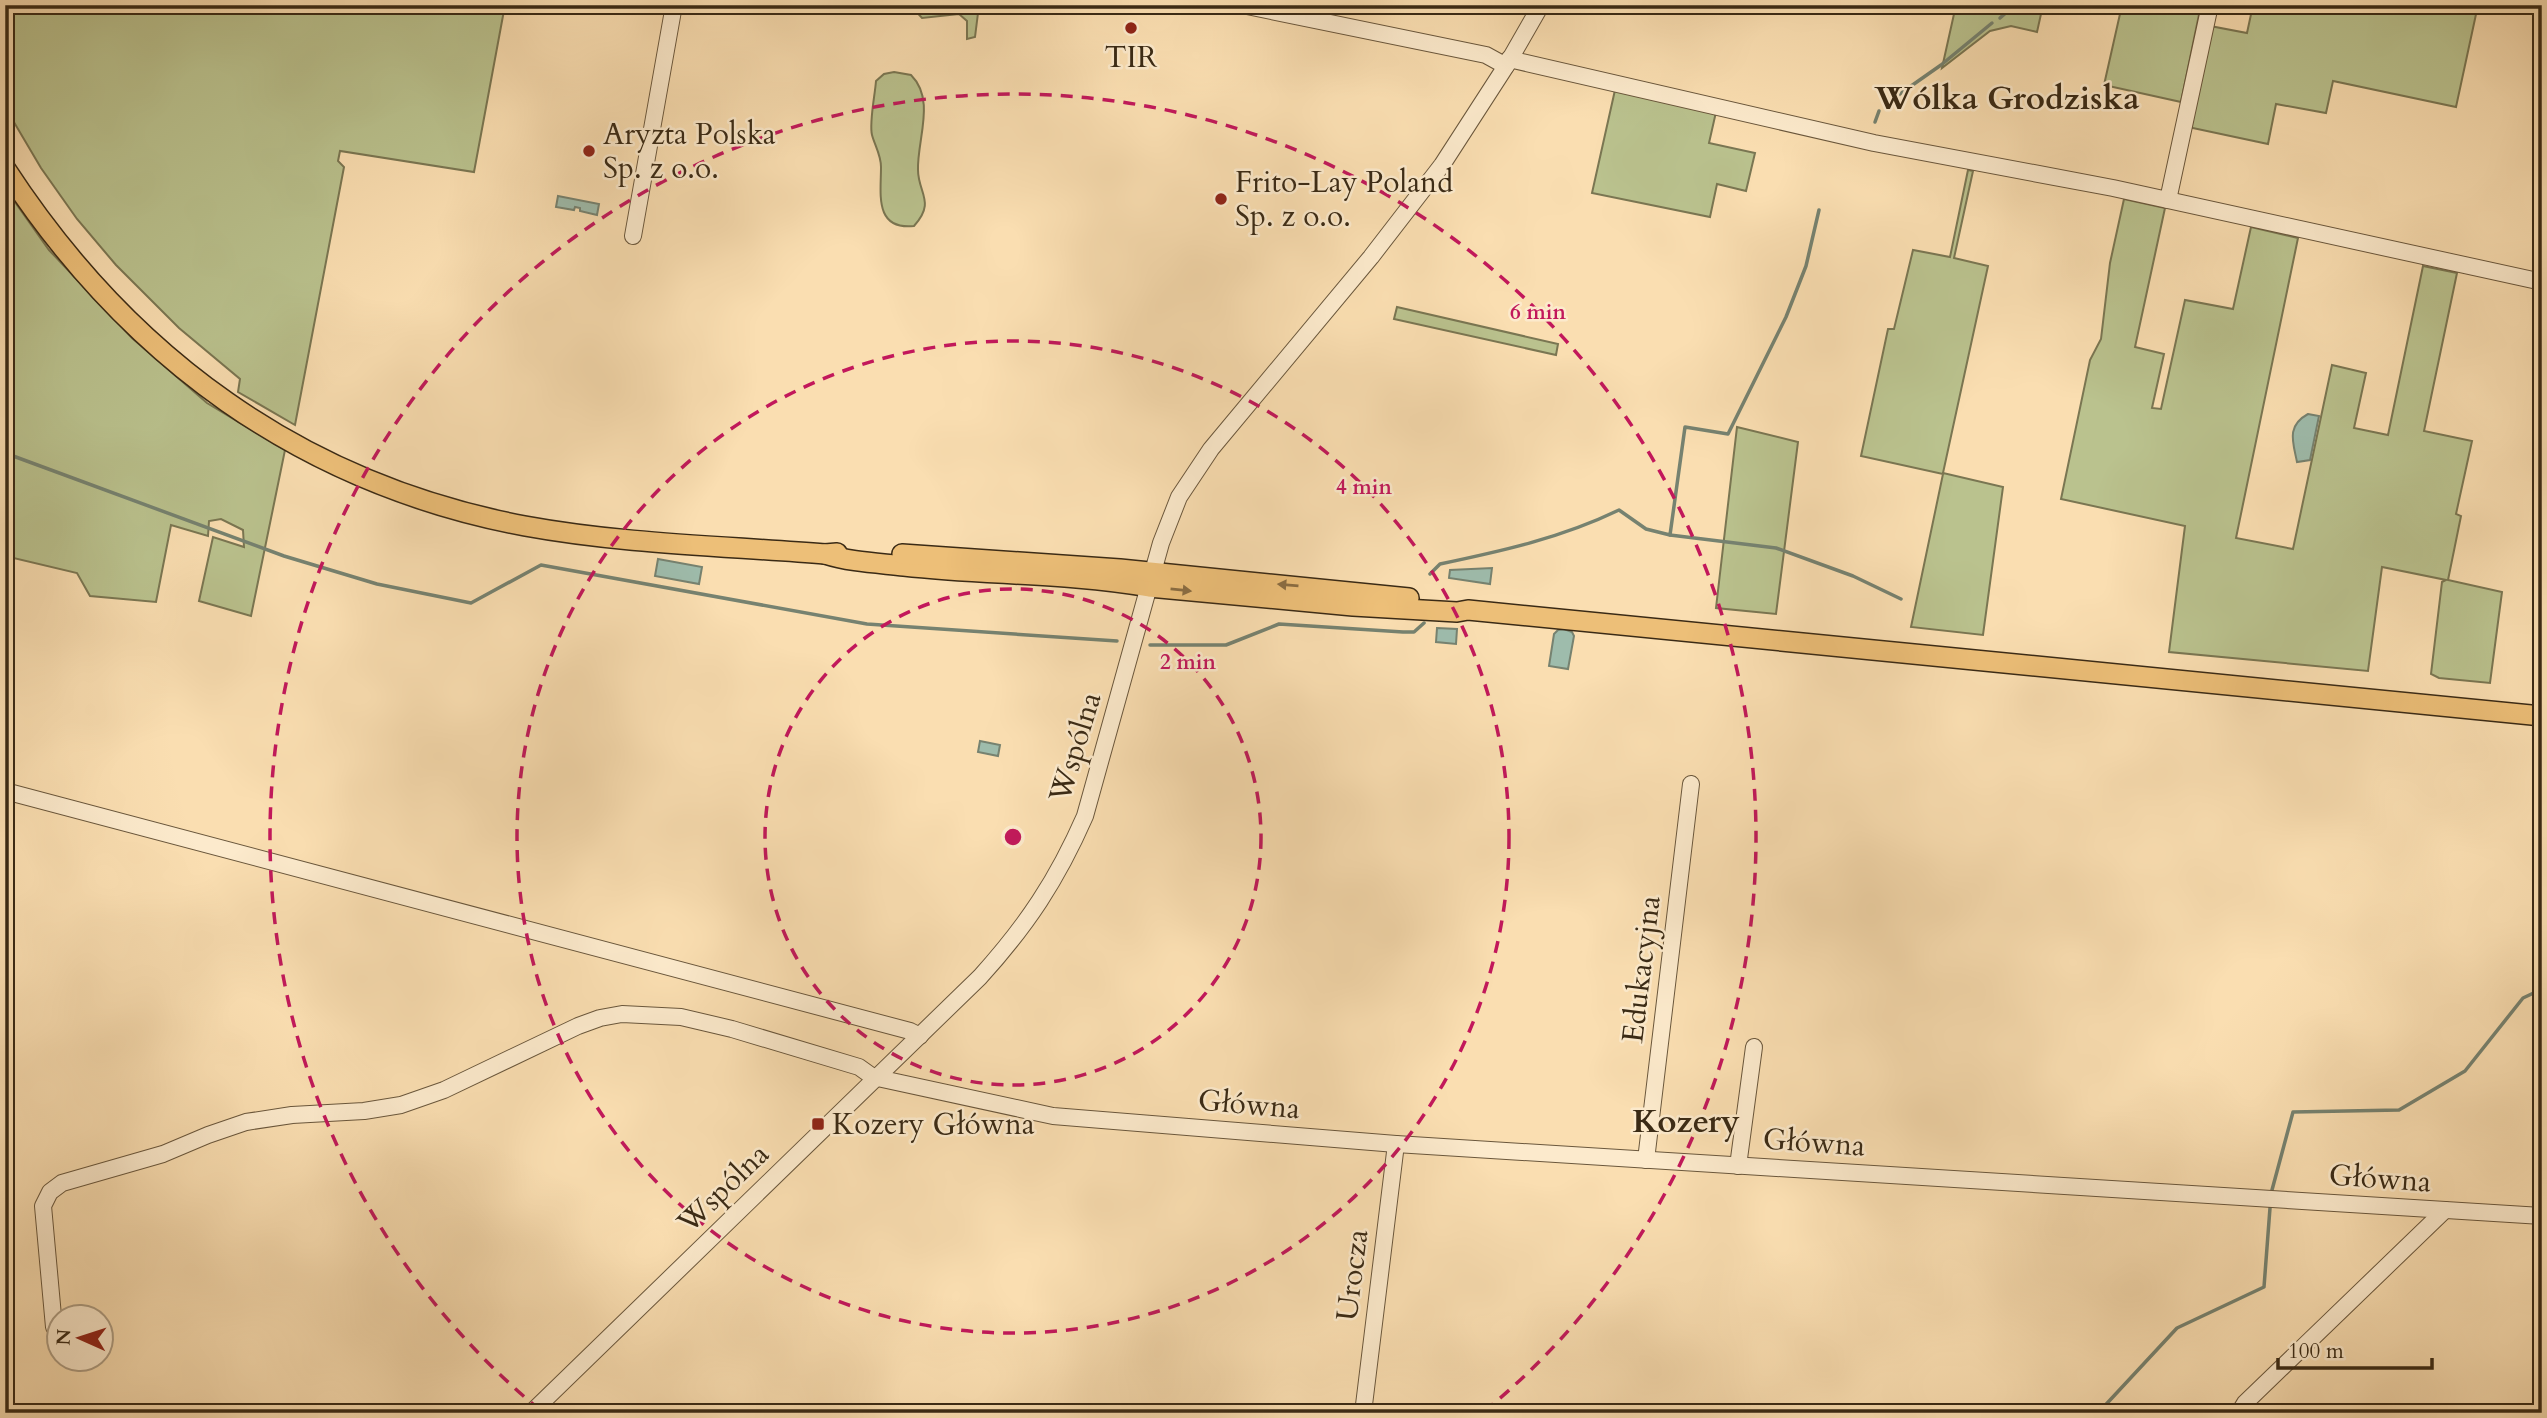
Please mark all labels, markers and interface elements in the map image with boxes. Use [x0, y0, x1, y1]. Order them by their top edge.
marker: TIR [1123, 20, 1139, 36]
place label: TIR [1104, 37, 1158, 78]
district label: Wólka Grodziska [1873, 76, 2140, 121]
place label: Aryzta Polska Sp. z o.o. [603, 114, 776, 189]
marker: Aryzta Polska Sp. z o.o. [581, 143, 597, 159]
place label: Frito-Lay Poland Sp. z o.o. [1235, 162, 1453, 237]
marker: Frito-Lay Poland Sp. z o.o. [1213, 191, 1229, 207]
text: 6 min [1510, 298, 1566, 327]
text: 4 min [1336, 473, 1392, 502]
one-way arrow [1277, 579, 1299, 590]
one-way arrow [1171, 584, 1193, 595]
text: 2 min [1160, 648, 1216, 677]
street label: Wspólna [1039, 687, 1112, 808]
centre of rings [1001, 825, 1025, 849]
street label: Edukacyjna [1612, 893, 1671, 1045]
street label: Główna [1196, 1080, 1302, 1129]
district label: Kozery [1632, 1099, 1740, 1144]
place label: Kozery Główna [832, 1104, 1035, 1145]
marker: Kozery Główna [810, 1116, 826, 1132]
street label: Główna [1761, 1118, 1866, 1167]
street label: Wspólna [668, 1134, 778, 1243]
street label: Główna [2327, 1154, 2432, 1203]
street label: Urocza [1327, 1227, 1378, 1323]
north arrow [46, 1302, 116, 1372]
scale bar [2278, 1327, 2432, 1371]
text: N [51, 1328, 77, 1346]
text: 100 m [2288, 1337, 2344, 1366]

